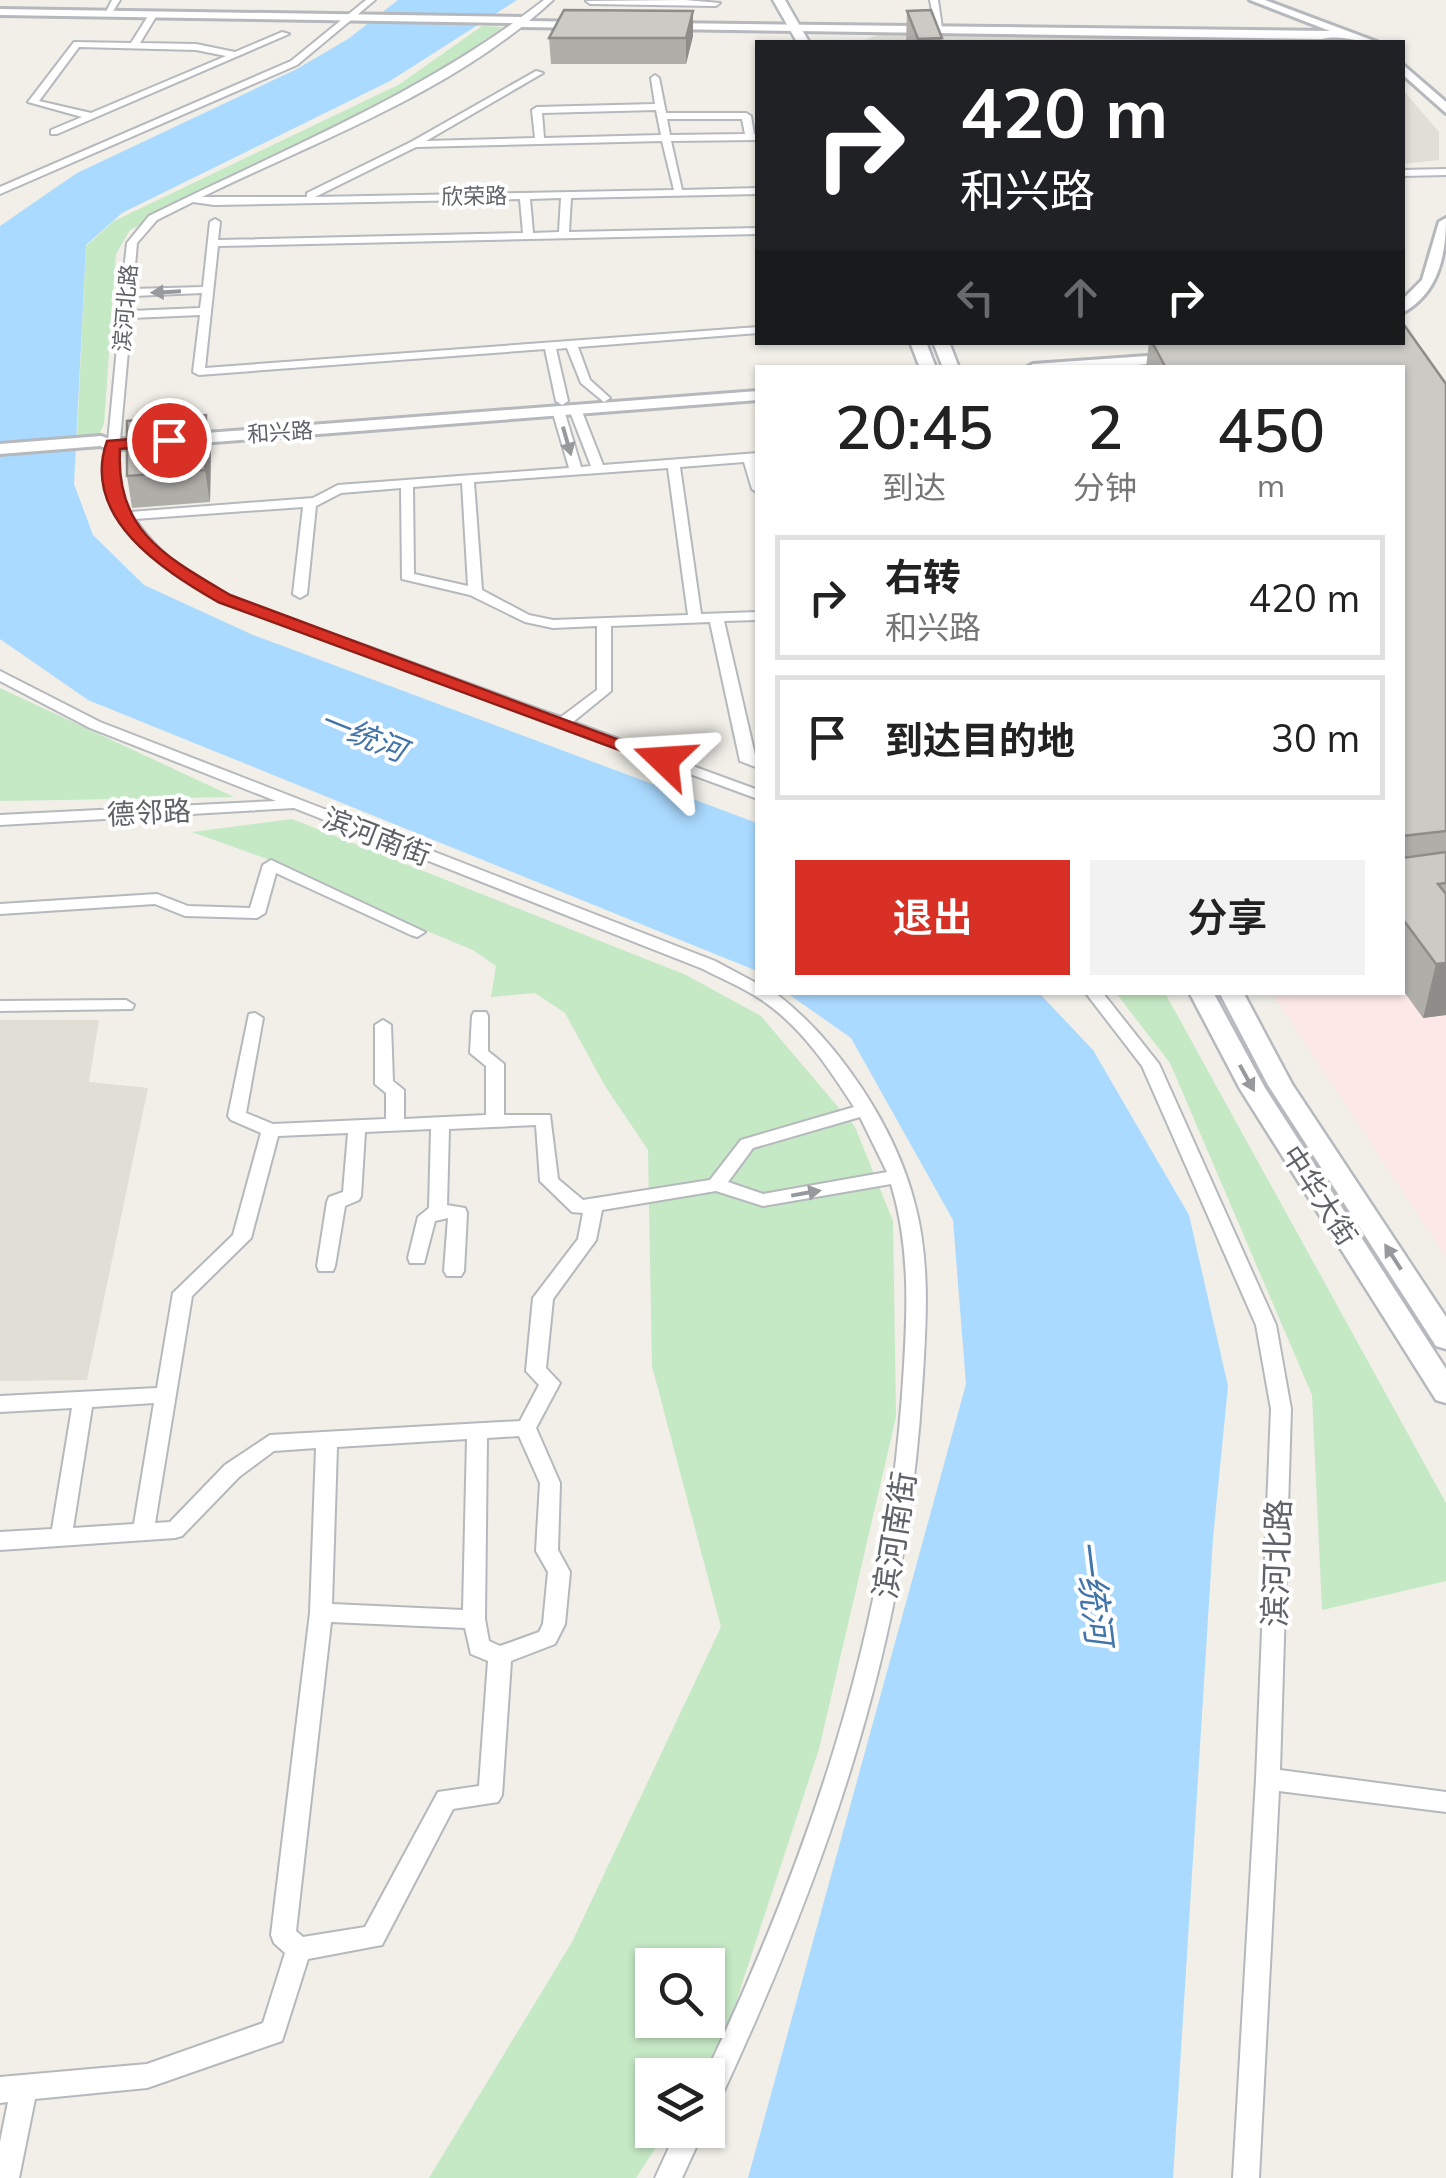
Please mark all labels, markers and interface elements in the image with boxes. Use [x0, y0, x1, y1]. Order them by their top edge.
text: 420 m [960, 68, 1168, 156]
icon: right [795, 80, 925, 210]
text: 和兴路 [960, 162, 1095, 218]
street label: 欣荣路 [441, 181, 507, 211]
street label: 滨河北路 [107, 263, 143, 353]
icon: left [948, 270, 1003, 325]
icon: ahead [1053, 270, 1108, 325]
icon: right [1158, 270, 1213, 325]
one-way arrow [150, 284, 182, 300]
text: 20:45 [835, 389, 993, 464]
text: 2 [1087, 389, 1123, 464]
text: 450 [1217, 392, 1325, 467]
pin [127, 398, 212, 483]
icon: arrive [142, 413, 197, 468]
street label: 和兴路 [246, 416, 314, 448]
one-way arrow [560, 426, 575, 456]
text: m [1257, 465, 1285, 505]
text: 到达 [882, 467, 946, 507]
text: 分钟 [1073, 467, 1137, 507]
text: 右转 [885, 553, 961, 601]
icon: right [800, 570, 855, 625]
text: 420 m [1248, 574, 1360, 622]
text: 和兴路 [885, 607, 981, 647]
water label: 一统河 [314, 701, 416, 771]
position arrow [612, 708, 716, 812]
icon: arrive [800, 710, 855, 765]
text: 30 m [1271, 714, 1360, 762]
text: 到达目的地 [885, 716, 1075, 764]
street label: 德邻路 [106, 792, 192, 832]
street label: 滨河南街 [318, 800, 436, 872]
button: 退出 [795, 860, 1070, 975]
button: 分享 [1090, 860, 1365, 975]
one-way arrow [1238, 1064, 1255, 1093]
street label: 中华大街 [1275, 1138, 1365, 1252]
one-way arrow [790, 1185, 822, 1200]
one-way arrow [1384, 1244, 1402, 1271]
street label: 滨河南街 [864, 1469, 924, 1601]
street label: 滨河北路 [1254, 1498, 1298, 1628]
water label: 一统河 [1066, 1537, 1123, 1653]
map controls [635, 1948, 725, 2148]
button: search [635, 1948, 725, 2038]
button: layers [635, 2058, 725, 2148]

